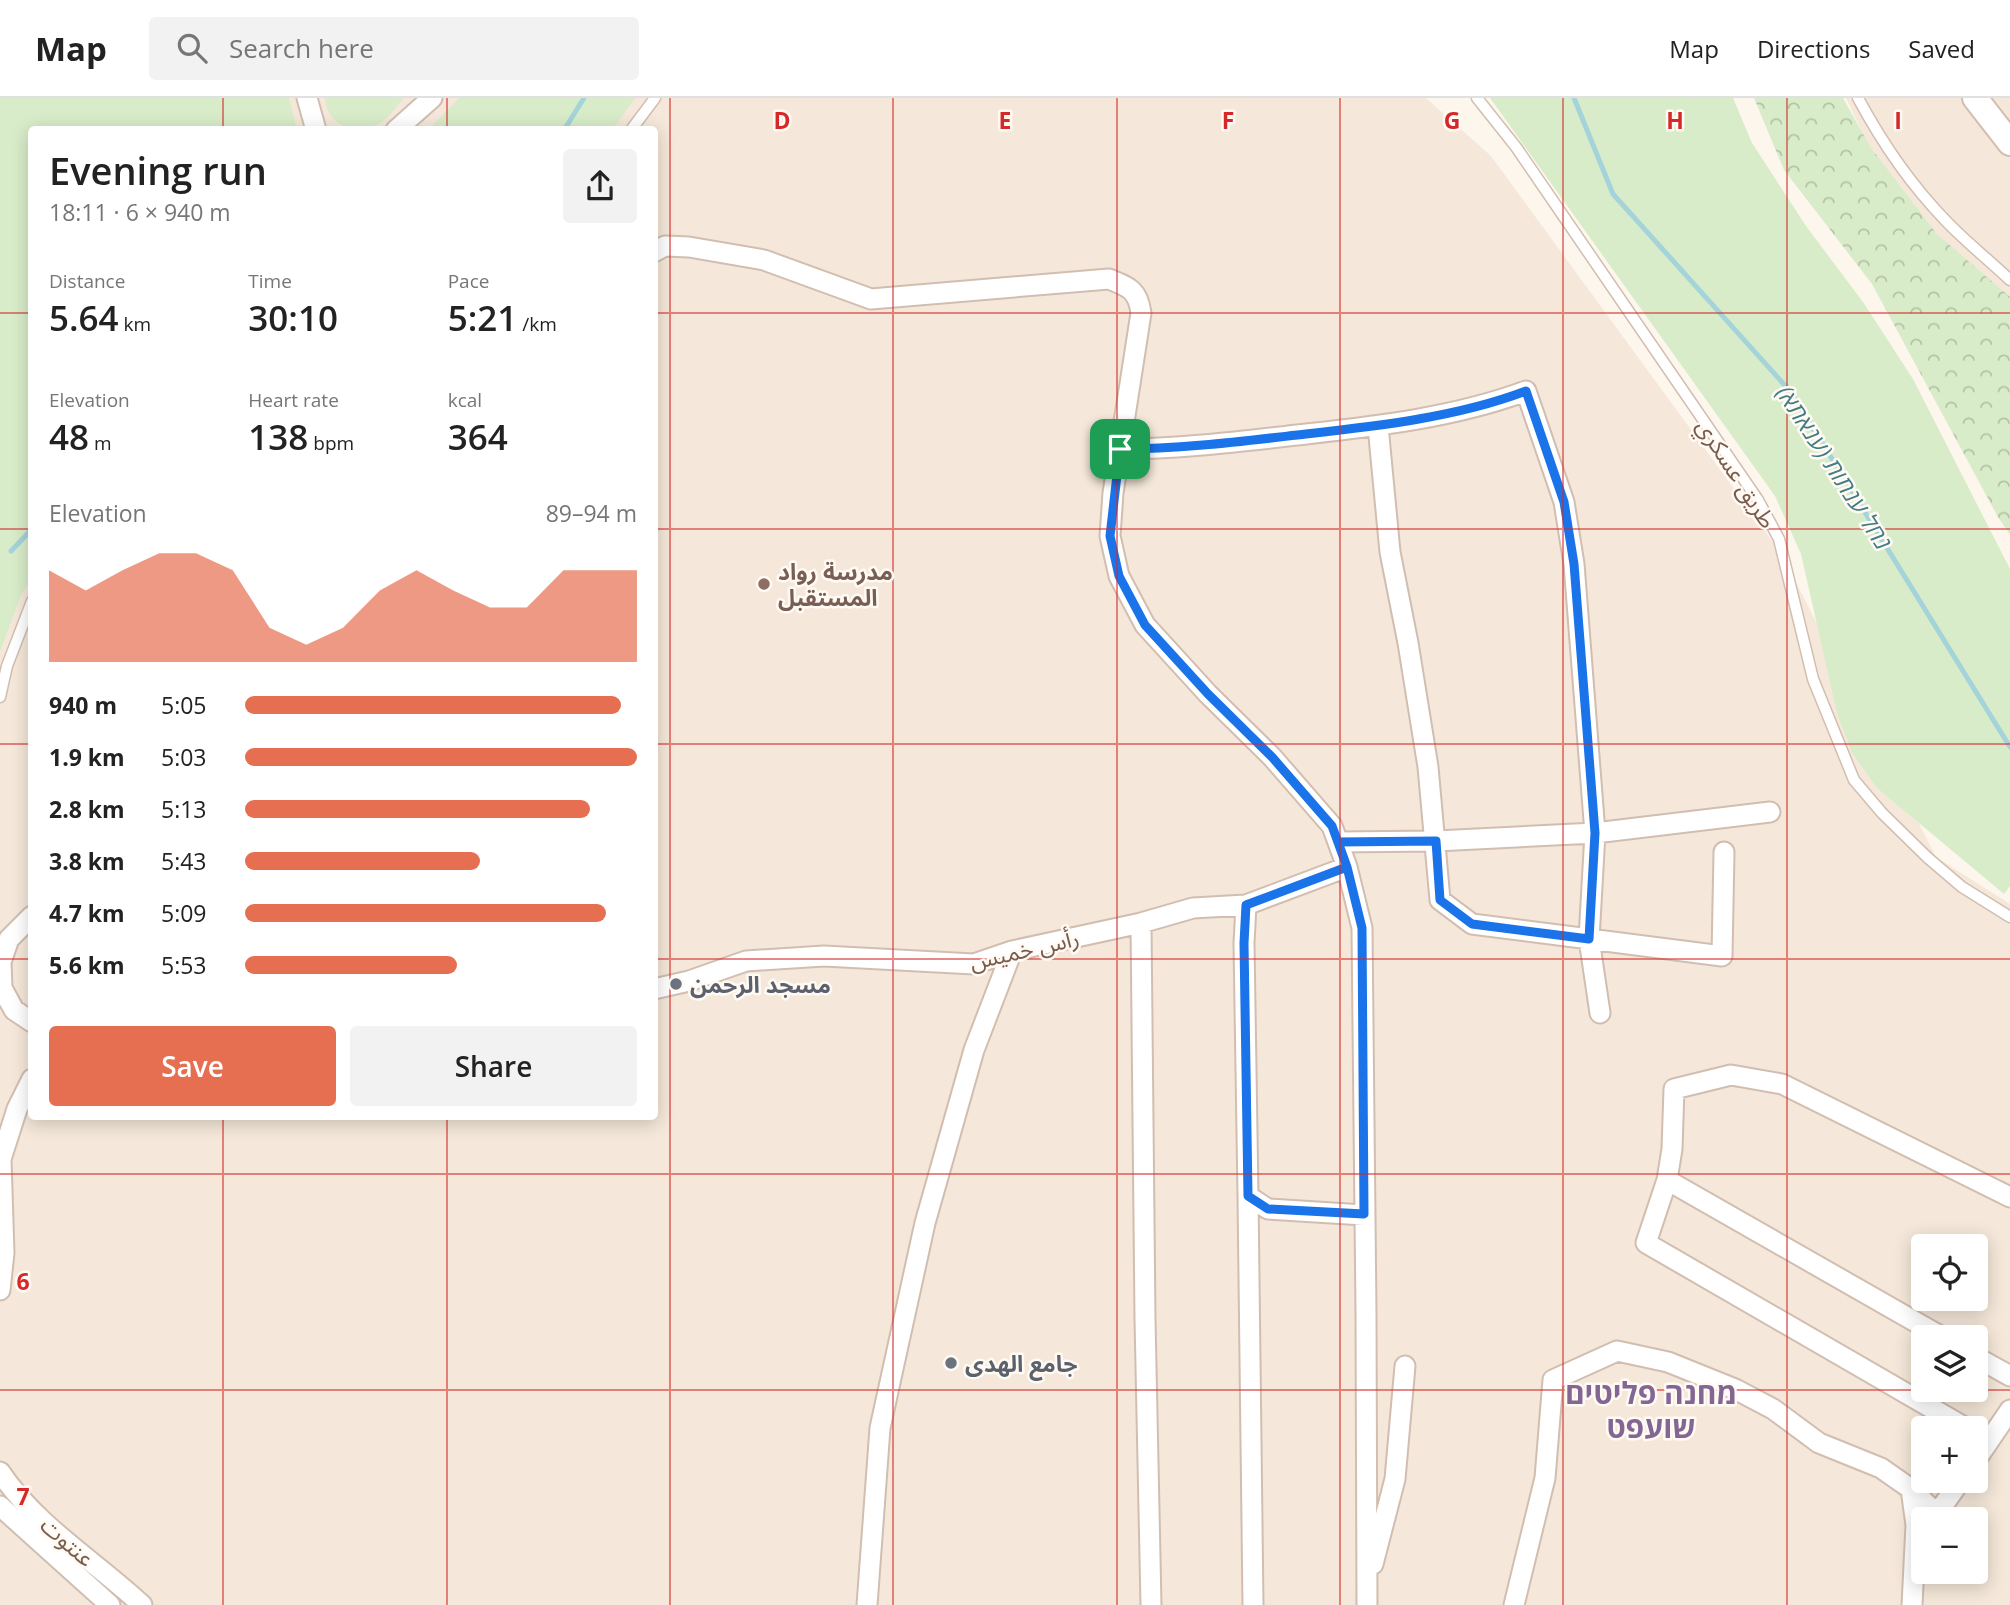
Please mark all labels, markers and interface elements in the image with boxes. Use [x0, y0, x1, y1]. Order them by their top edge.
search box [149, 17, 639, 80]
text: Map [35, 26, 107, 71]
icon: search [173, 29, 211, 67]
text: Search here [229, 30, 374, 66]
text: Map [1669, 32, 1719, 65]
text: Directions [1757, 32, 1870, 65]
text: Saved [1908, 32, 1975, 65]
text: D [773, 104, 791, 136]
text: E [999, 104, 1011, 136]
text: F [1222, 104, 1234, 136]
text: G [1444, 104, 1460, 136]
text: H [1666, 104, 1684, 136]
text: I [1894, 104, 1902, 136]
text: Evening run [49, 144, 267, 196]
button: share [563, 149, 637, 223]
text: 18:11 · 6 × 940 m [49, 196, 231, 228]
text: Distance [49, 268, 125, 294]
text: Time [248, 268, 292, 294]
text: Pace [448, 268, 489, 294]
text: 5.64 [49, 294, 119, 341]
text: 30:10 [248, 294, 338, 341]
text: 5:21 [448, 294, 517, 341]
text: km [119, 311, 151, 337]
text: /km [517, 311, 557, 337]
water label: נחל ענתות (ענאתא) [1769, 378, 1901, 556]
text: Elevation [49, 387, 130, 413]
text: Heart rate [248, 387, 339, 413]
text: kcal [448, 387, 482, 413]
street label: طريق عسكري [1688, 412, 1784, 535]
text: 48 [49, 413, 89, 460]
text: 138 [248, 413, 308, 460]
text: 364 [448, 413, 508, 460]
pin [1090, 419, 1150, 479]
text: m [89, 430, 112, 456]
text: bpm [308, 430, 354, 456]
icon: arrive [1101, 430, 1139, 468]
text: Elevation [49, 497, 147, 529]
text: 89–94 m [546, 497, 637, 529]
place label: مدرسة رواد المستقبل [778, 555, 893, 613]
marker: مدرسة رواد المستقبل [756, 576, 772, 592]
text: 940 m [49, 689, 117, 721]
text: 5:05 [161, 689, 207, 721]
text: 1.9 km [49, 741, 125, 773]
text: 5:03 [161, 741, 207, 773]
text: 2.8 km [49, 793, 125, 825]
text: 5:13 [161, 793, 207, 825]
text: 3.8 km [49, 845, 125, 877]
text: 5:43 [161, 845, 207, 877]
text: 4.7 km [49, 897, 125, 929]
text: 5:09 [161, 897, 207, 929]
street label: رأس خميس [966, 921, 1082, 977]
text: 5.6 km [49, 949, 125, 981]
text: 5:53 [161, 949, 207, 981]
place label: مسجد الرحمن [690, 968, 831, 1000]
marker: مسجد الرحمن [668, 976, 684, 992]
button: Save [49, 1026, 336, 1106]
button: Share [350, 1026, 637, 1106]
map controls [1911, 1234, 1988, 1584]
button: locate [1911, 1234, 1988, 1311]
text: 6 [16, 1265, 30, 1297]
button: layers [1911, 1325, 1988, 1402]
place label: جامع الهدى [965, 1347, 1078, 1381]
marker: جامع الهدى [943, 1355, 959, 1371]
district label: מחנה פליטים שועפט [1565, 1372, 1737, 1447]
button: + [1911, 1416, 1988, 1493]
text: 7 [16, 1480, 30, 1512]
button: − [1911, 1507, 1988, 1584]
street label: عنتوت [34, 1509, 102, 1573]

